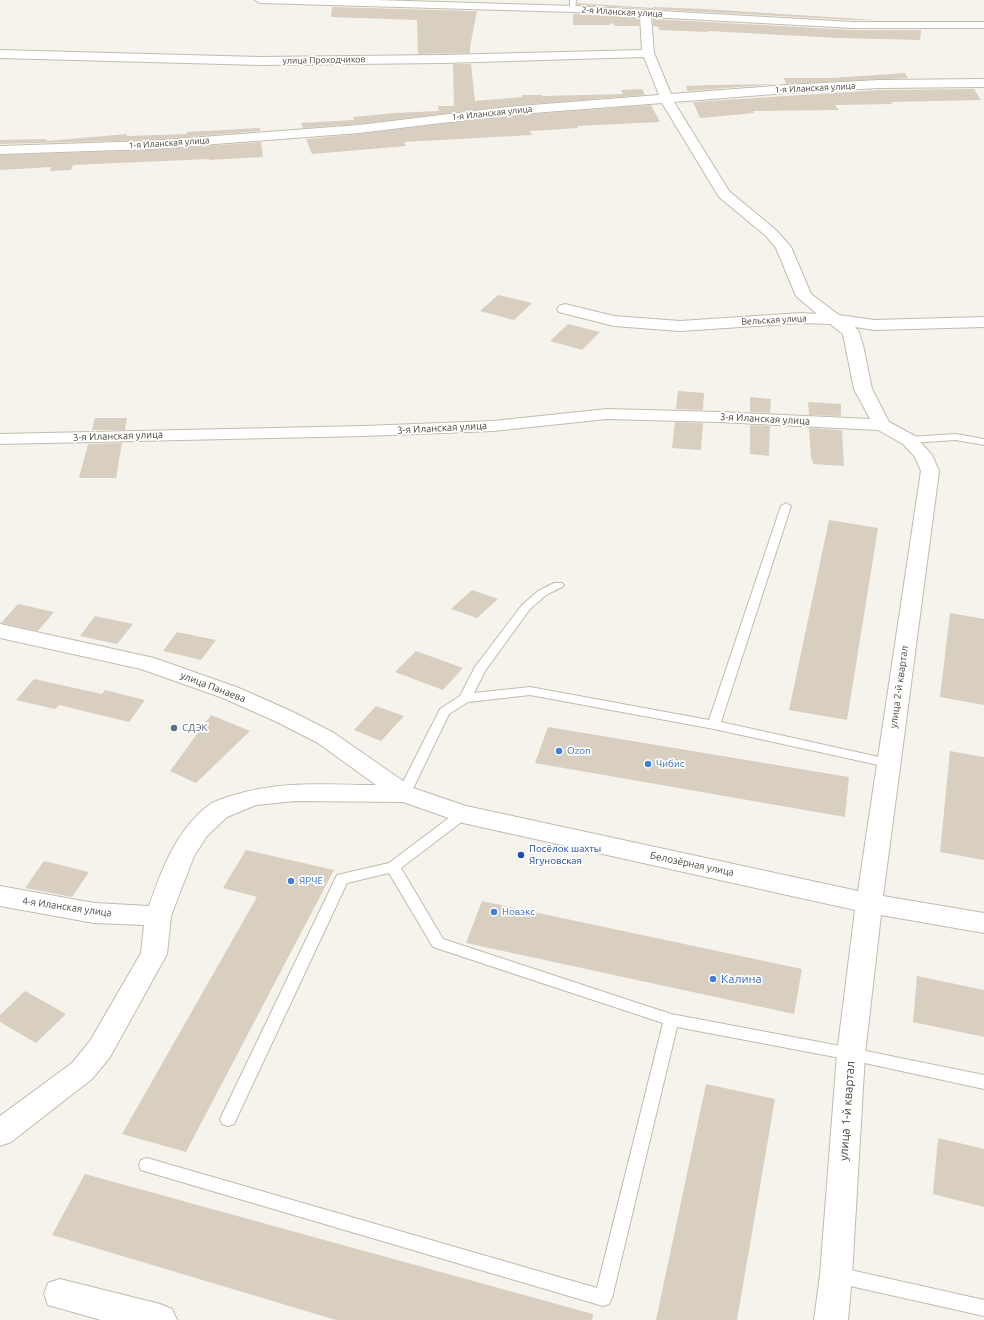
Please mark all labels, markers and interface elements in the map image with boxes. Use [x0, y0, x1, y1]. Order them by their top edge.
street label: 2-я Иланская улица [581, 4, 663, 20]
street label: улица Проходчиков [282, 54, 366, 66]
street label: 1-я Иланская улица [774, 80, 856, 96]
street label: 1-я Иланская улица [451, 103, 533, 123]
street label: 1-я Иланская улица [128, 135, 210, 151]
street label: Вельская улица [741, 313, 807, 327]
street label: 3-я Иланская улица [720, 411, 810, 427]
street label: 3-я Иланская улица [397, 420, 487, 436]
street label: 3-я Иланская улица [73, 428, 163, 444]
street label: улица 2-й квартал [887, 645, 911, 729]
street label: улица Панаева [179, 669, 247, 705]
place label: СДЭК [182, 722, 208, 734]
marker: СДЭК [169, 723, 179, 733]
place label: Ozon [567, 745, 591, 757]
marker: Ozon [554, 746, 564, 756]
place label: Чибис [656, 758, 685, 770]
marker: Чибис [643, 759, 653, 769]
place label: Посёлок шахты Ягуновская [529, 843, 601, 866]
street label: Белозёрная улица [649, 849, 735, 879]
marker: Посёлок шахты Ягуновская [516, 850, 526, 860]
place label: ЯРЧЕ [299, 875, 323, 887]
marker: ЯРЧЕ [286, 876, 296, 886]
street label: 4-я Иланская улица [22, 895, 112, 919]
place label: Новэкс [502, 906, 535, 918]
marker: Новэкс [489, 907, 499, 917]
place label: Калина [721, 972, 762, 986]
marker: Калина [708, 974, 718, 984]
street label: улица 1-й квартал [836, 1061, 858, 1161]

